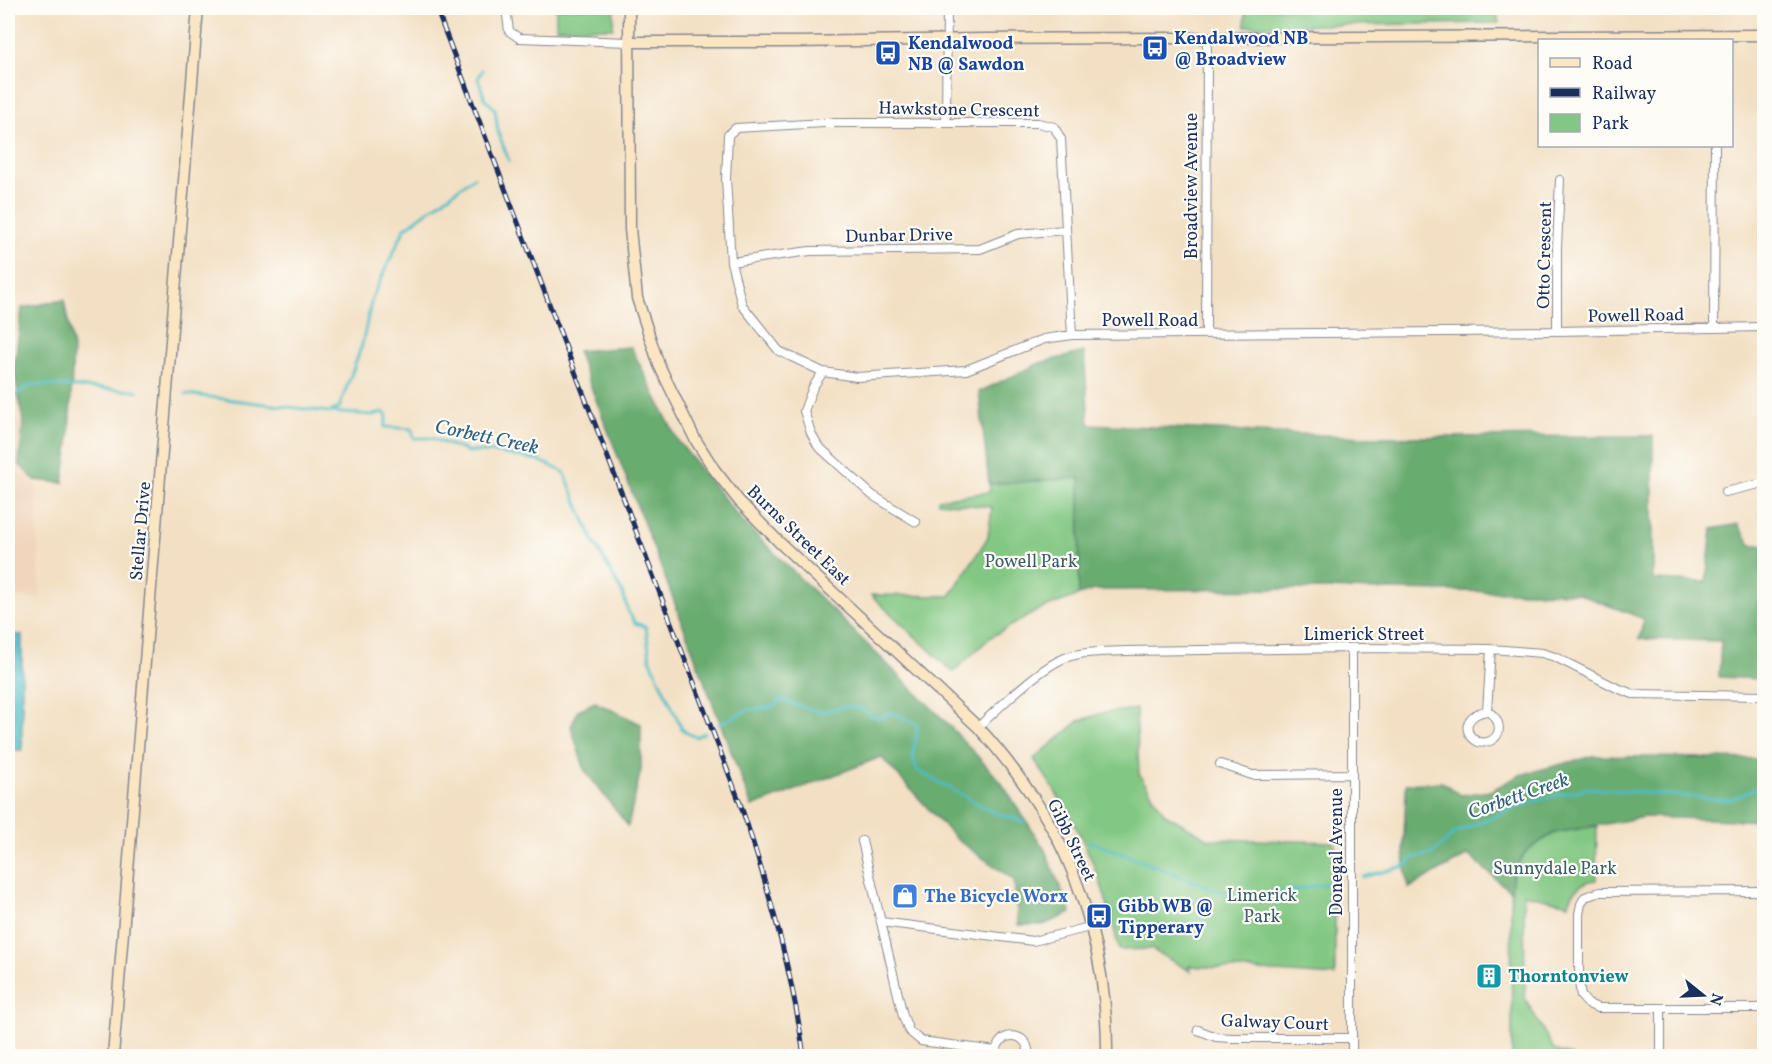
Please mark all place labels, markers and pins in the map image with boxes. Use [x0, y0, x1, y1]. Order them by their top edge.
place label: Kendalwood NB @ Broadview [1174, 27, 1308, 73]
place label: Kendalwood NB @ Sawdon [908, 32, 1025, 78]
bus stop icon: Kendalwood NB @ Broadview [1140, 33, 1170, 63]
bus stop icon: Kendalwood NB @ Sawdon [873, 38, 903, 68]
shop icon: The Bicycle Worx [890, 881, 920, 911]
place label: The Bicycle Worx [924, 885, 1068, 910]
place label: Gibb WB @ Tipperary [1118, 895, 1214, 941]
bus stop icon: Gibb WB @ Tipperary [1084, 901, 1114, 931]
building icon: Thorntonview [1474, 961, 1504, 991]
place label: Thorntonview [1508, 965, 1629, 990]

